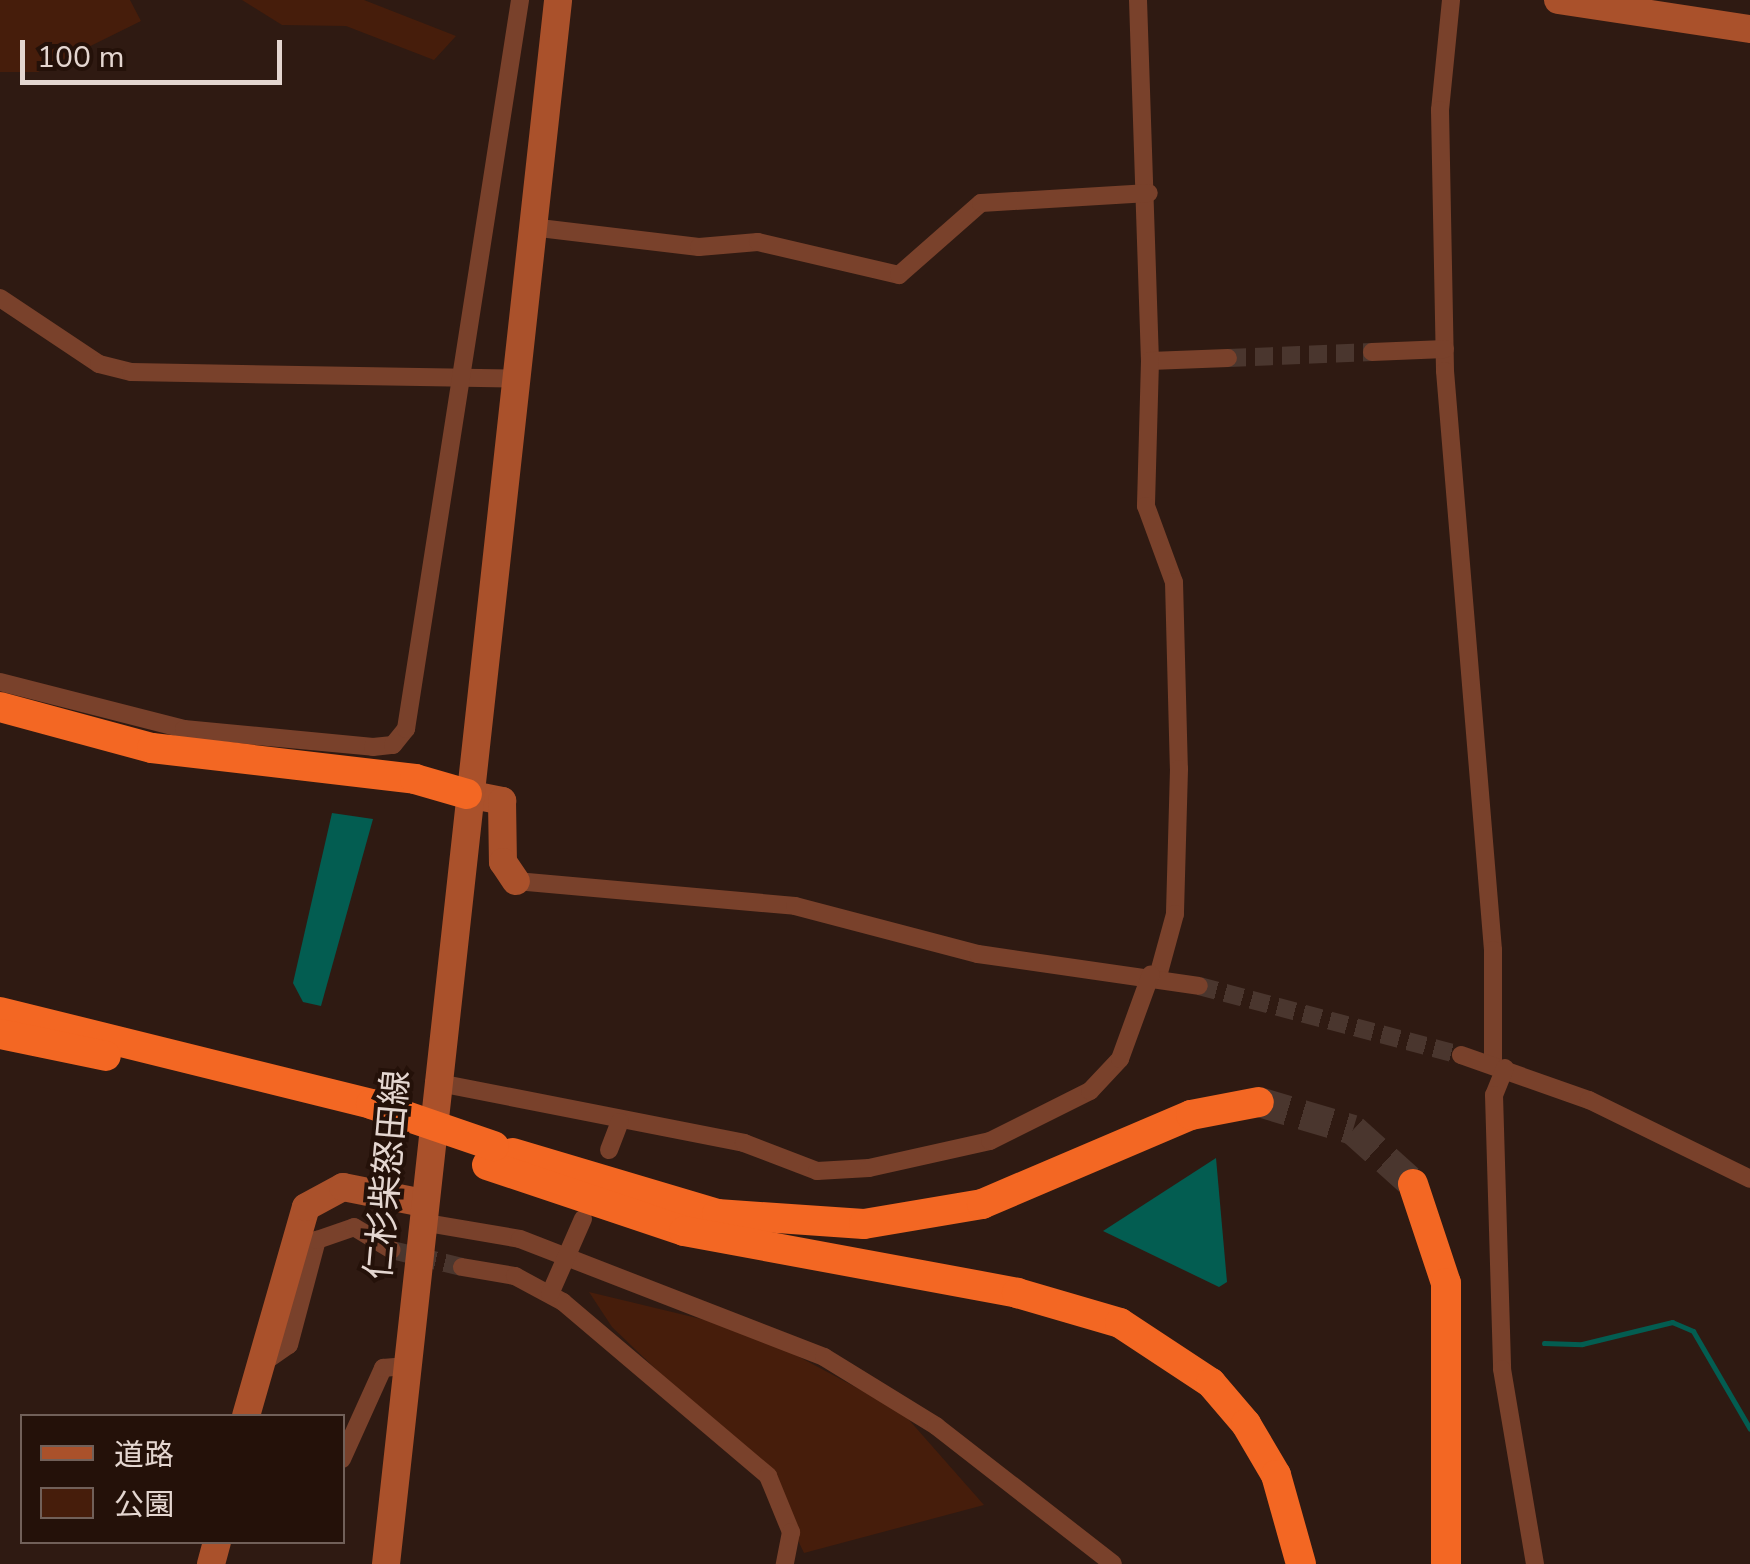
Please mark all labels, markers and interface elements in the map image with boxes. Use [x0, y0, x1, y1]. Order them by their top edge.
scale bar [25, 20, 288, 82]
text: 100 m [37, 37, 124, 78]
street label: 仁杉柴怒田線 [358, 1069, 418, 1281]
legend [20, 1414, 345, 1544]
text: 道路 [114, 1435, 174, 1476]
text: 公園 [114, 1485, 174, 1526]

